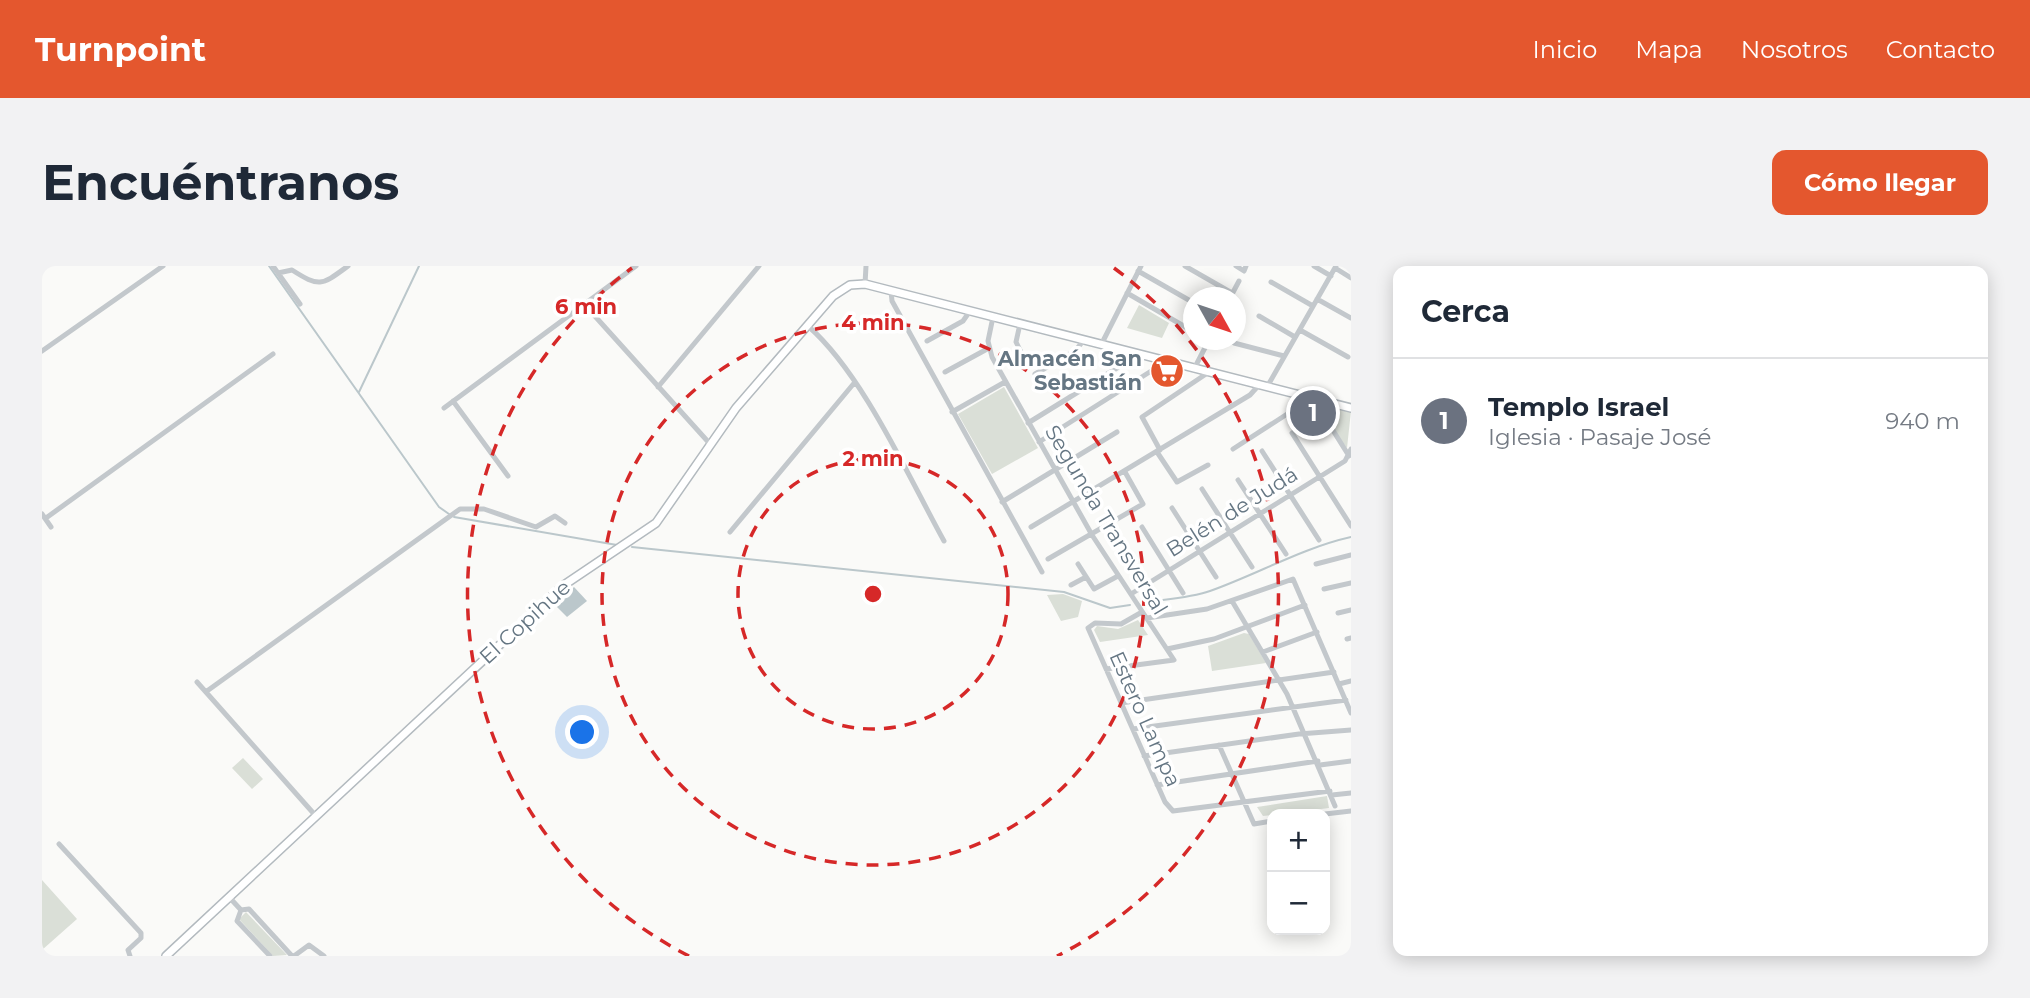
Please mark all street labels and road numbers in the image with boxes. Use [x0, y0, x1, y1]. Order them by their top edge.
street label: Segunda Transversal [1040, 420, 1173, 619]
street label: Belén de Judá [1161, 461, 1302, 562]
street label: El Copihue [474, 574, 575, 669]
street label: Estero Lampa [1104, 647, 1186, 790]

